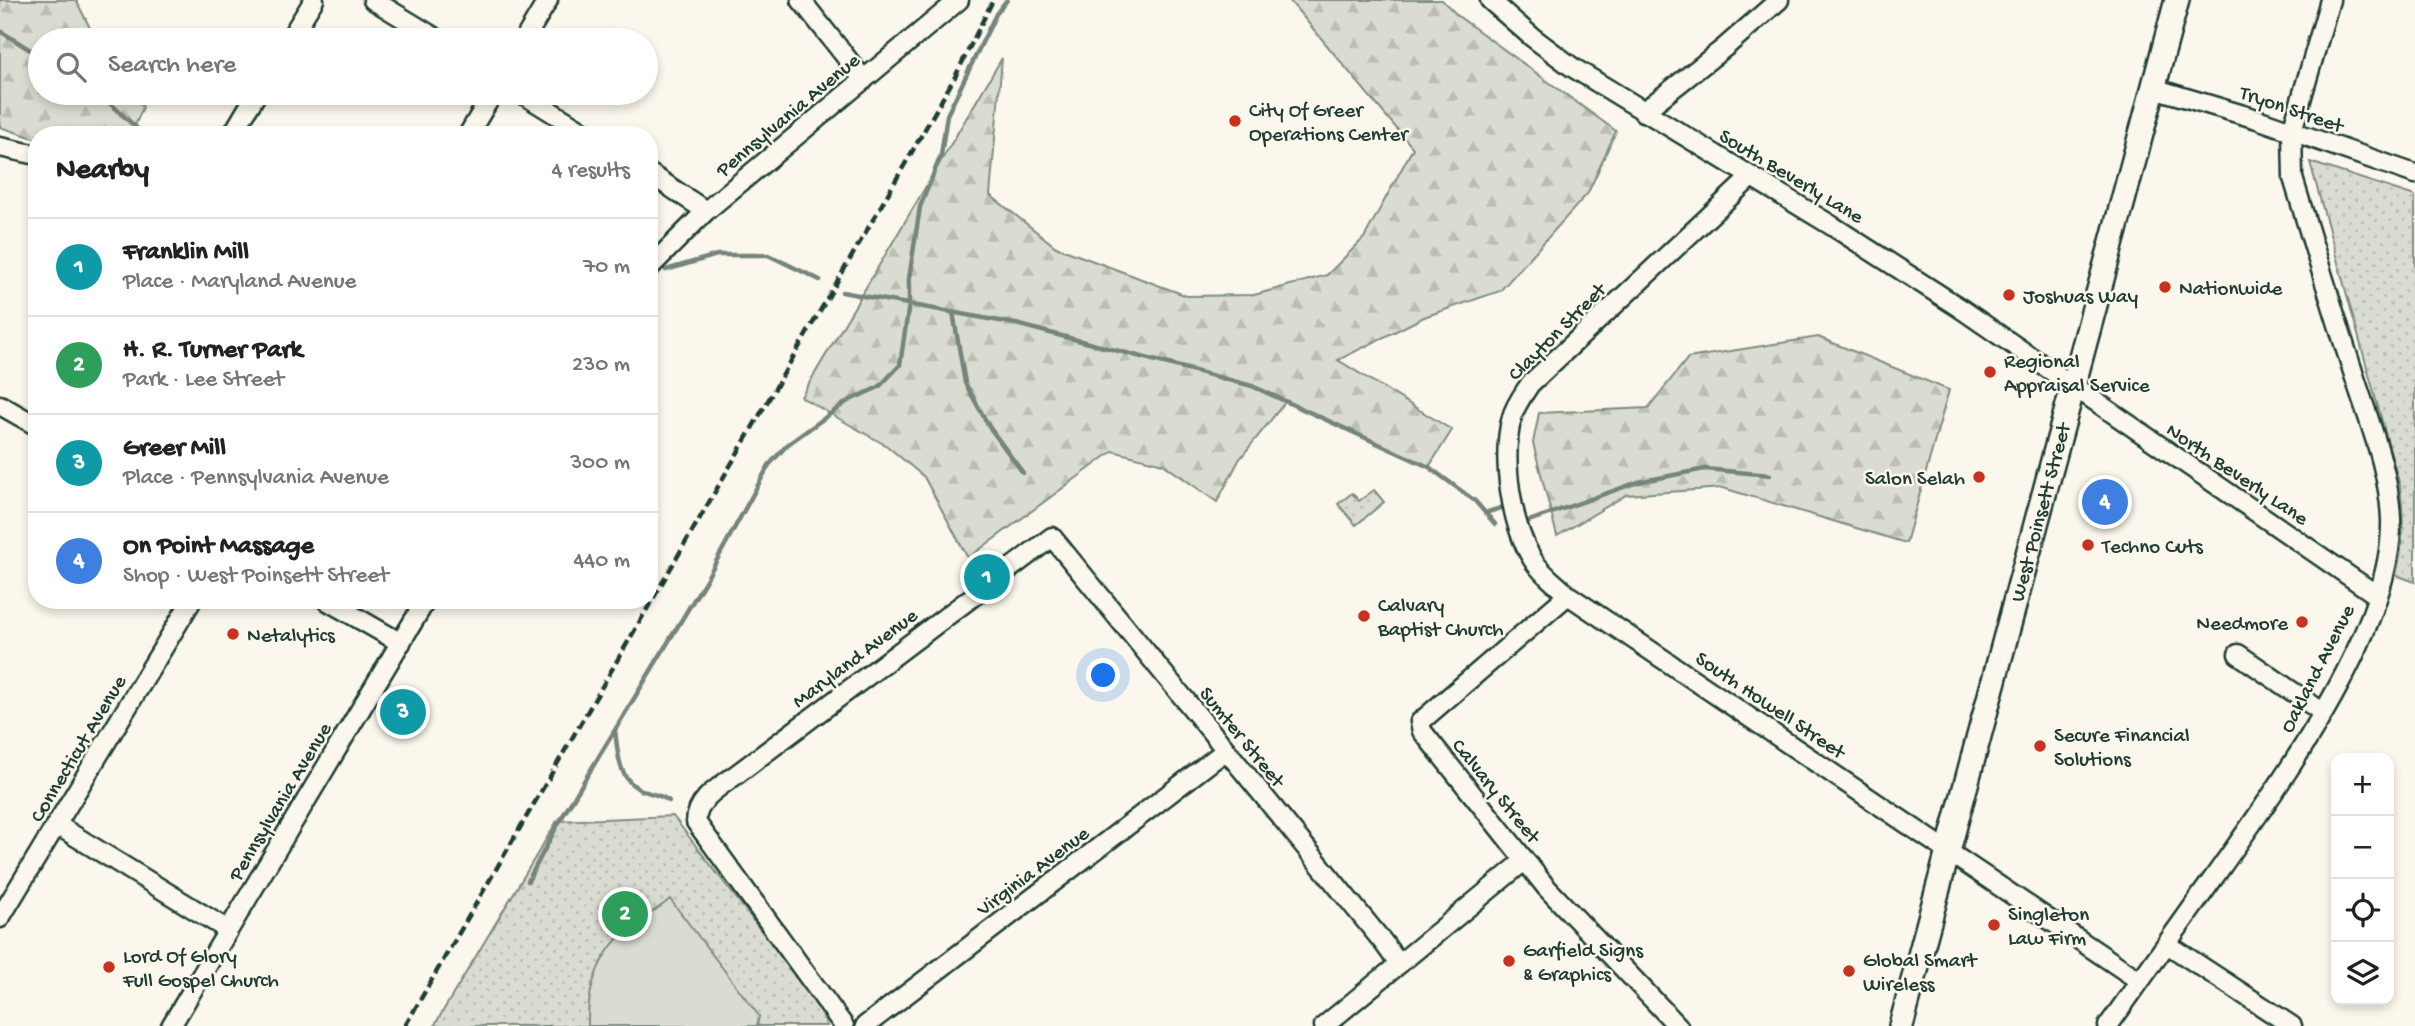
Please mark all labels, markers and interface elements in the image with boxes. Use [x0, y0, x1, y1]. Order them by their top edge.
search box [28, 28, 658, 105]
icon: search [52, 48, 90, 86]
street label: Pennsylvania Avenue [711, 48, 867, 185]
text: Search here [108, 51, 236, 82]
street label: Tryon Street [2235, 82, 2348, 141]
place label: City Of Greer Operations Center [1249, 100, 1409, 149]
marker: City Of Greer Operations Center [1227, 113, 1243, 129]
street label: South Beverly Lane [1713, 125, 1868, 232]
text: Nearby [56, 154, 149, 189]
text: 4 results [551, 158, 630, 185]
text: Franklin Mill [123, 238, 249, 269]
text: 1 [74, 254, 84, 281]
text: 70 m [583, 254, 630, 281]
text: Place · Maryland Avenue [123, 269, 356, 296]
street label: Clayton Street [1504, 278, 1614, 388]
place label: Nationwide [2179, 278, 2284, 303]
marker: Nationwide [2157, 279, 2173, 295]
place label: Joshuas Way [2023, 286, 2138, 311]
marker: Joshuas Way [2001, 287, 2017, 303]
text: H. R. Turner Park [123, 336, 302, 367]
place label: Regional Appraisal Service [2004, 351, 2151, 400]
text: 2 [73, 352, 85, 379]
text: 230 m [572, 352, 630, 379]
marker: Regional Appraisal Service [1982, 364, 1998, 380]
text: Park · Lee Street [123, 367, 284, 394]
street label: West Poinsett Street [2007, 419, 2079, 605]
street label: North Beverly Lane [2160, 419, 2313, 533]
text: Greer Mill [123, 434, 226, 465]
text: 3 [73, 450, 85, 477]
text: 300 m [570, 450, 630, 477]
text: Place · Pennsylvania Avenue [123, 465, 389, 492]
place label: Salon Selah [1865, 468, 1965, 493]
marker: Salon Selah [1971, 469, 1987, 485]
pin: 4 [2082, 476, 2128, 528]
text: On Point Massage [123, 532, 314, 563]
place label: Techno Cuts [2101, 536, 2204, 561]
marker: Techno Cuts [2080, 537, 2096, 553]
text: 4 [74, 548, 84, 575]
text: 440 m [573, 548, 630, 575]
pin: 1 [964, 551, 1010, 603]
text: Shop · West Poinsett Street [123, 563, 389, 590]
place label: Calvary Baptist Church [1377, 595, 1504, 644]
street label: Oakland Avenue [2276, 600, 2363, 738]
street label: Maryland Avenue [788, 604, 925, 715]
marker: Calvary Baptist Church [1356, 608, 1372, 624]
place label: Needmore [2196, 613, 2289, 638]
marker: Needmore [2294, 614, 2310, 630]
place label: Netalytics [247, 625, 336, 650]
marker: Netalytics [225, 626, 241, 642]
street label: South Howell Street [1689, 647, 1851, 768]
your location [1086, 658, 1120, 692]
street label: Connecticut Avenue [26, 671, 134, 828]
street label: Sumter Street [1192, 683, 1290, 795]
pin: 3 [380, 686, 426, 738]
street label: Pennsylvania Avenue [224, 718, 340, 887]
place label: Secure Financial Solutions [2054, 725, 2190, 774]
street label: Calvary Street [1445, 735, 1546, 851]
marker: Secure Financial Solutions [2032, 738, 2048, 754]
map controls [2331, 753, 2394, 1005]
button: + [2331, 753, 2394, 816]
button: − [2331, 816, 2394, 879]
street label: Virginia Avenue [972, 822, 1096, 924]
button: locate [2331, 879, 2394, 942]
pin: 2 [602, 888, 648, 940]
place label: Singleton Law Firm [2008, 904, 2089, 953]
marker: Singleton Law Firm [1986, 917, 2002, 933]
place label: Garfield Signs & Graphics [1523, 940, 1644, 989]
button: layers [2331, 942, 2394, 1005]
place label: Lord Of Glory Full Gospel Church [122, 946, 279, 995]
place label: Global Smart Wireless [1863, 950, 1979, 999]
marker: Garfield Signs & Graphics [1501, 953, 1517, 969]
marker: Lord Of Glory Full Gospel Church [101, 959, 117, 975]
marker: Global Smart Wireless [1841, 963, 1857, 979]

